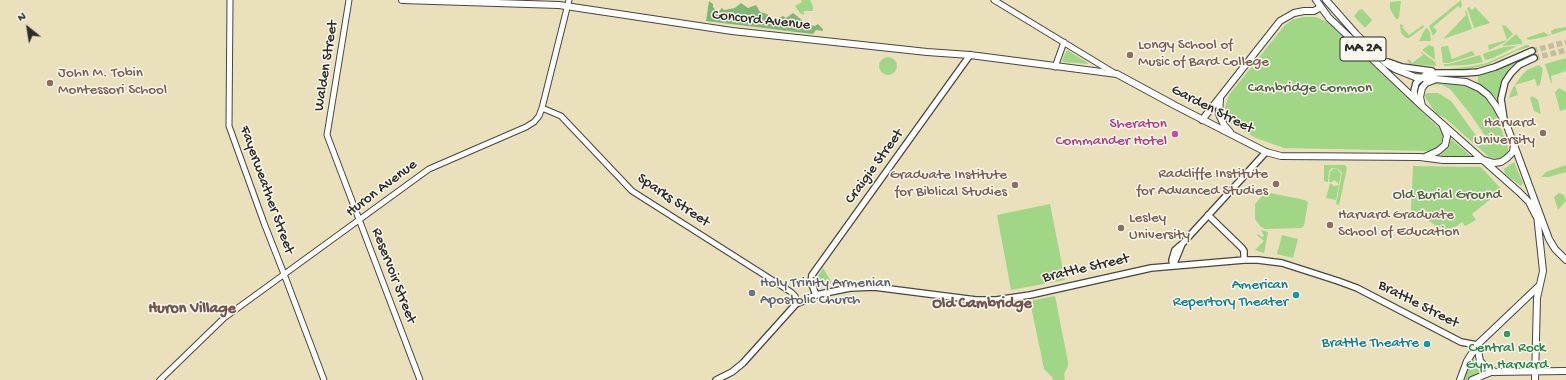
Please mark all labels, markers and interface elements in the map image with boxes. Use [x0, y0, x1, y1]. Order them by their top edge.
street label: Concord Avenue [711, 7, 811, 35]
north arrow [8, 8, 48, 48]
text: N [16, 11, 28, 25]
street label: Walden Street [311, 19, 343, 113]
place label: Longy School of Music of Bard College [1138, 37, 1269, 72]
road number: MA 2A [1340, 37, 1386, 61]
marker: Longy School of Music of Bard College [1125, 50, 1135, 60]
place label: John M. Tobin Montessori School [58, 65, 167, 100]
marker: John M. Tobin Montessori School [45, 78, 55, 88]
park label: Cambridge Common [1248, 80, 1372, 98]
street label: Garden Street [1168, 81, 1256, 139]
place label: Harvard University [1474, 115, 1535, 150]
place label: Sheraton Commander Hotel [1055, 116, 1167, 151]
street label: Fayerweather Street [234, 124, 298, 256]
street label: Craigie Street [842, 126, 908, 208]
marker: Harvard University [1538, 128, 1548, 138]
marker: Sheraton Commander Hotel [1170, 129, 1180, 139]
street label: Huron Avenue [343, 156, 421, 222]
place label: Radcliffe Institute for Advanced Studies [1136, 166, 1268, 201]
place label: Graduate Institute for Biblical Studies [890, 167, 1007, 202]
street label: Sparks Street [633, 170, 713, 232]
marker: Radcliffe Institute for Advanced Studies [1271, 179, 1281, 189]
marker: Graduate Institute for Biblical Studies [1010, 180, 1020, 190]
park label: Old Burial Ground [1393, 187, 1501, 205]
place label: Harvard Graduate School of Education [1338, 207, 1459, 242]
place label: Lesley University [1129, 210, 1190, 245]
marker: Harvard Graduate School of Education [1325, 220, 1335, 230]
marker: Lesley University [1116, 223, 1126, 233]
street label: Reservoir Street [367, 226, 419, 326]
street label: Brattle Street [1041, 250, 1131, 288]
place label: Holy Trinity Armenian Apostolic Church [760, 275, 891, 310]
place label: American Repertory Theater [1173, 277, 1288, 312]
street label: Brattle Street [1375, 277, 1461, 333]
marker: Holy Trinity Armenian Apostolic Church [747, 288, 757, 298]
marker: American Repertory Theater [1291, 290, 1301, 300]
district label: Old Cambridge [932, 295, 1032, 315]
district label: Huron Village [148, 300, 236, 320]
marker: Central Rock Gym Harvard [1502, 329, 1512, 339]
place label: Brattle Theatre [1322, 335, 1419, 353]
marker: Brattle Theatre [1422, 339, 1432, 349]
place label: Central Rock Gym Harvard [1466, 340, 1548, 375]

